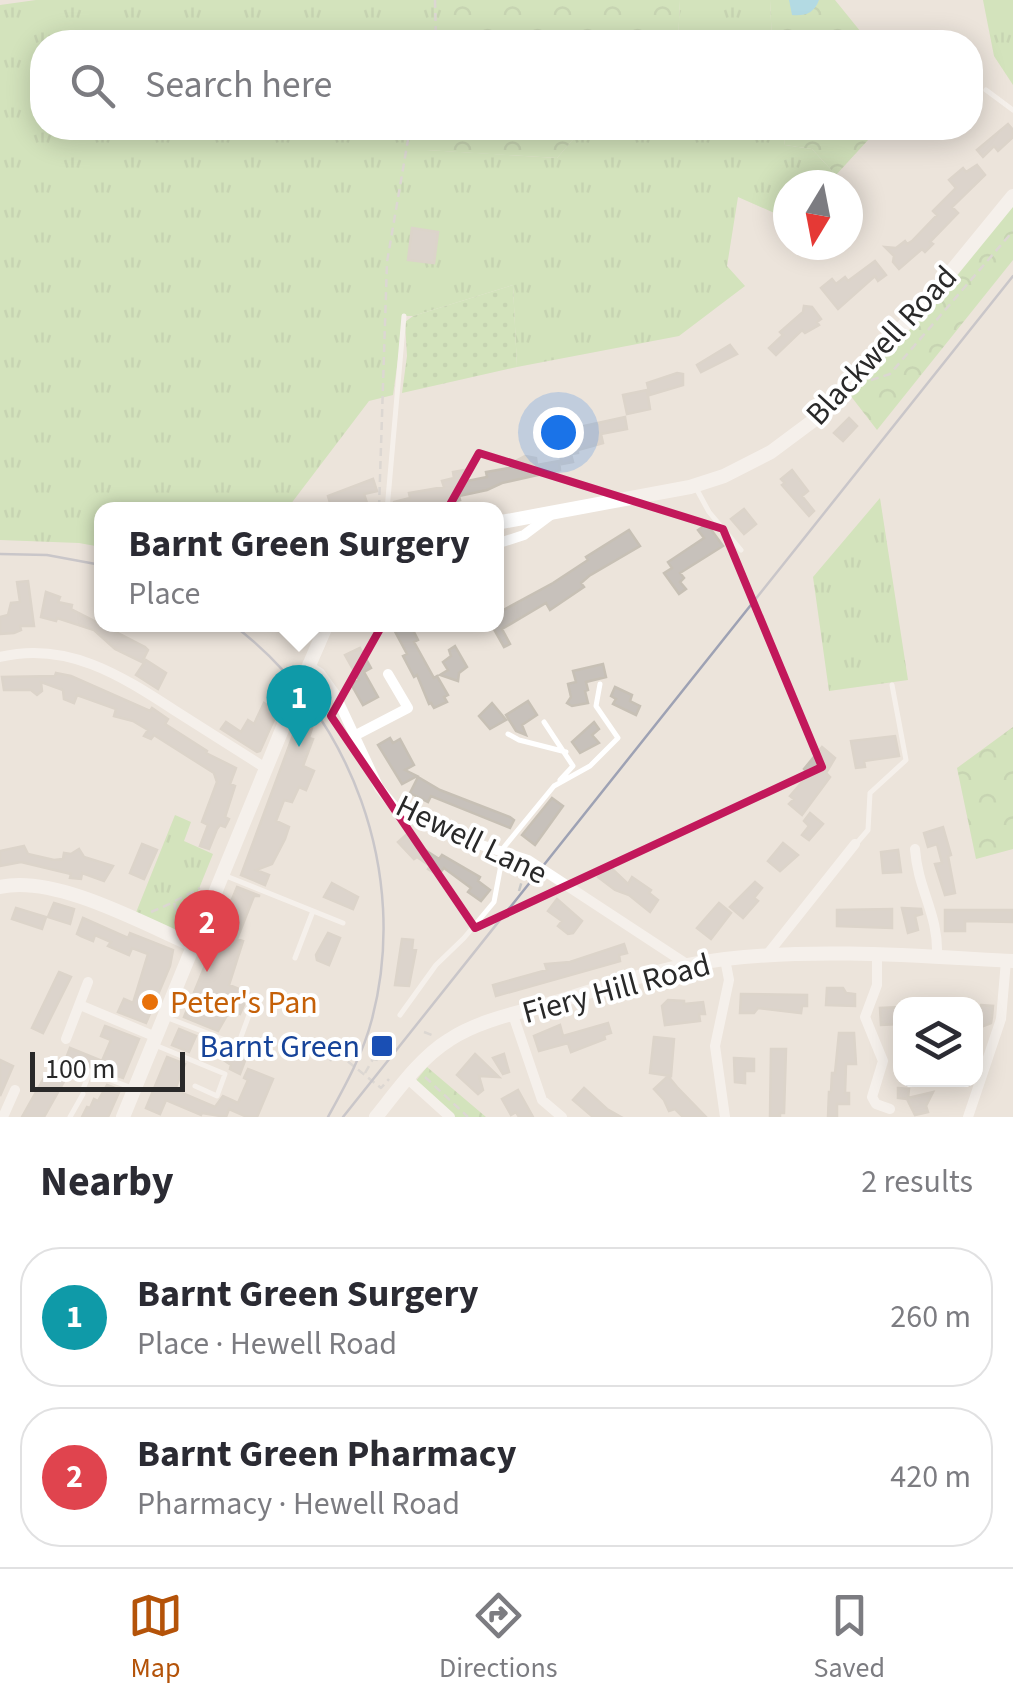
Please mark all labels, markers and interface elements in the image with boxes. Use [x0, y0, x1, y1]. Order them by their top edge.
search box [30, 30, 983, 140]
icon: search [65, 58, 120, 113]
text: Search here [145, 58, 332, 112]
north arrow [773, 170, 863, 260]
street label: Blackwell Road [795, 256, 968, 436]
your location [533, 407, 584, 458]
popup [94, 502, 504, 632]
text: Barnt Green Surgery [128, 517, 470, 571]
text: Place [128, 571, 200, 617]
pin: 1 [266, 664, 332, 747]
street label: Hewell Lane [388, 783, 555, 896]
pin: 2 [174, 890, 240, 972]
street label: Fiery Hill Road [517, 942, 715, 1036]
place label: Peter's Pan [170, 980, 318, 1026]
marker: Peter's Pan [139, 991, 161, 1013]
map controls [893, 997, 983, 1087]
button: layers [893, 997, 983, 1087]
place label: Barnt Green [199, 1024, 360, 1070]
marker: Barnt Green [369, 1033, 395, 1059]
scale bar [30, 1047, 185, 1092]
text: 100 m [45, 1049, 116, 1089]
text: Nearby [40, 1152, 174, 1212]
text: 2 results [861, 1159, 973, 1205]
text: Barnt Green Surgery [137, 1267, 479, 1321]
text: 1 [66, 1294, 83, 1340]
text: 260 m [890, 1294, 971, 1340]
text: Place · Hewell Road [137, 1321, 397, 1367]
text: Barnt Green Pharmacy [137, 1427, 516, 1481]
text: 2 [66, 1454, 83, 1500]
text: 420 m [890, 1454, 971, 1500]
text: Pharmacy · Hewell Road [137, 1481, 460, 1527]
tab: Map [128, 1588, 183, 1688]
tab: Directions [439, 1588, 558, 1688]
tab: Saved [814, 1588, 885, 1688]

